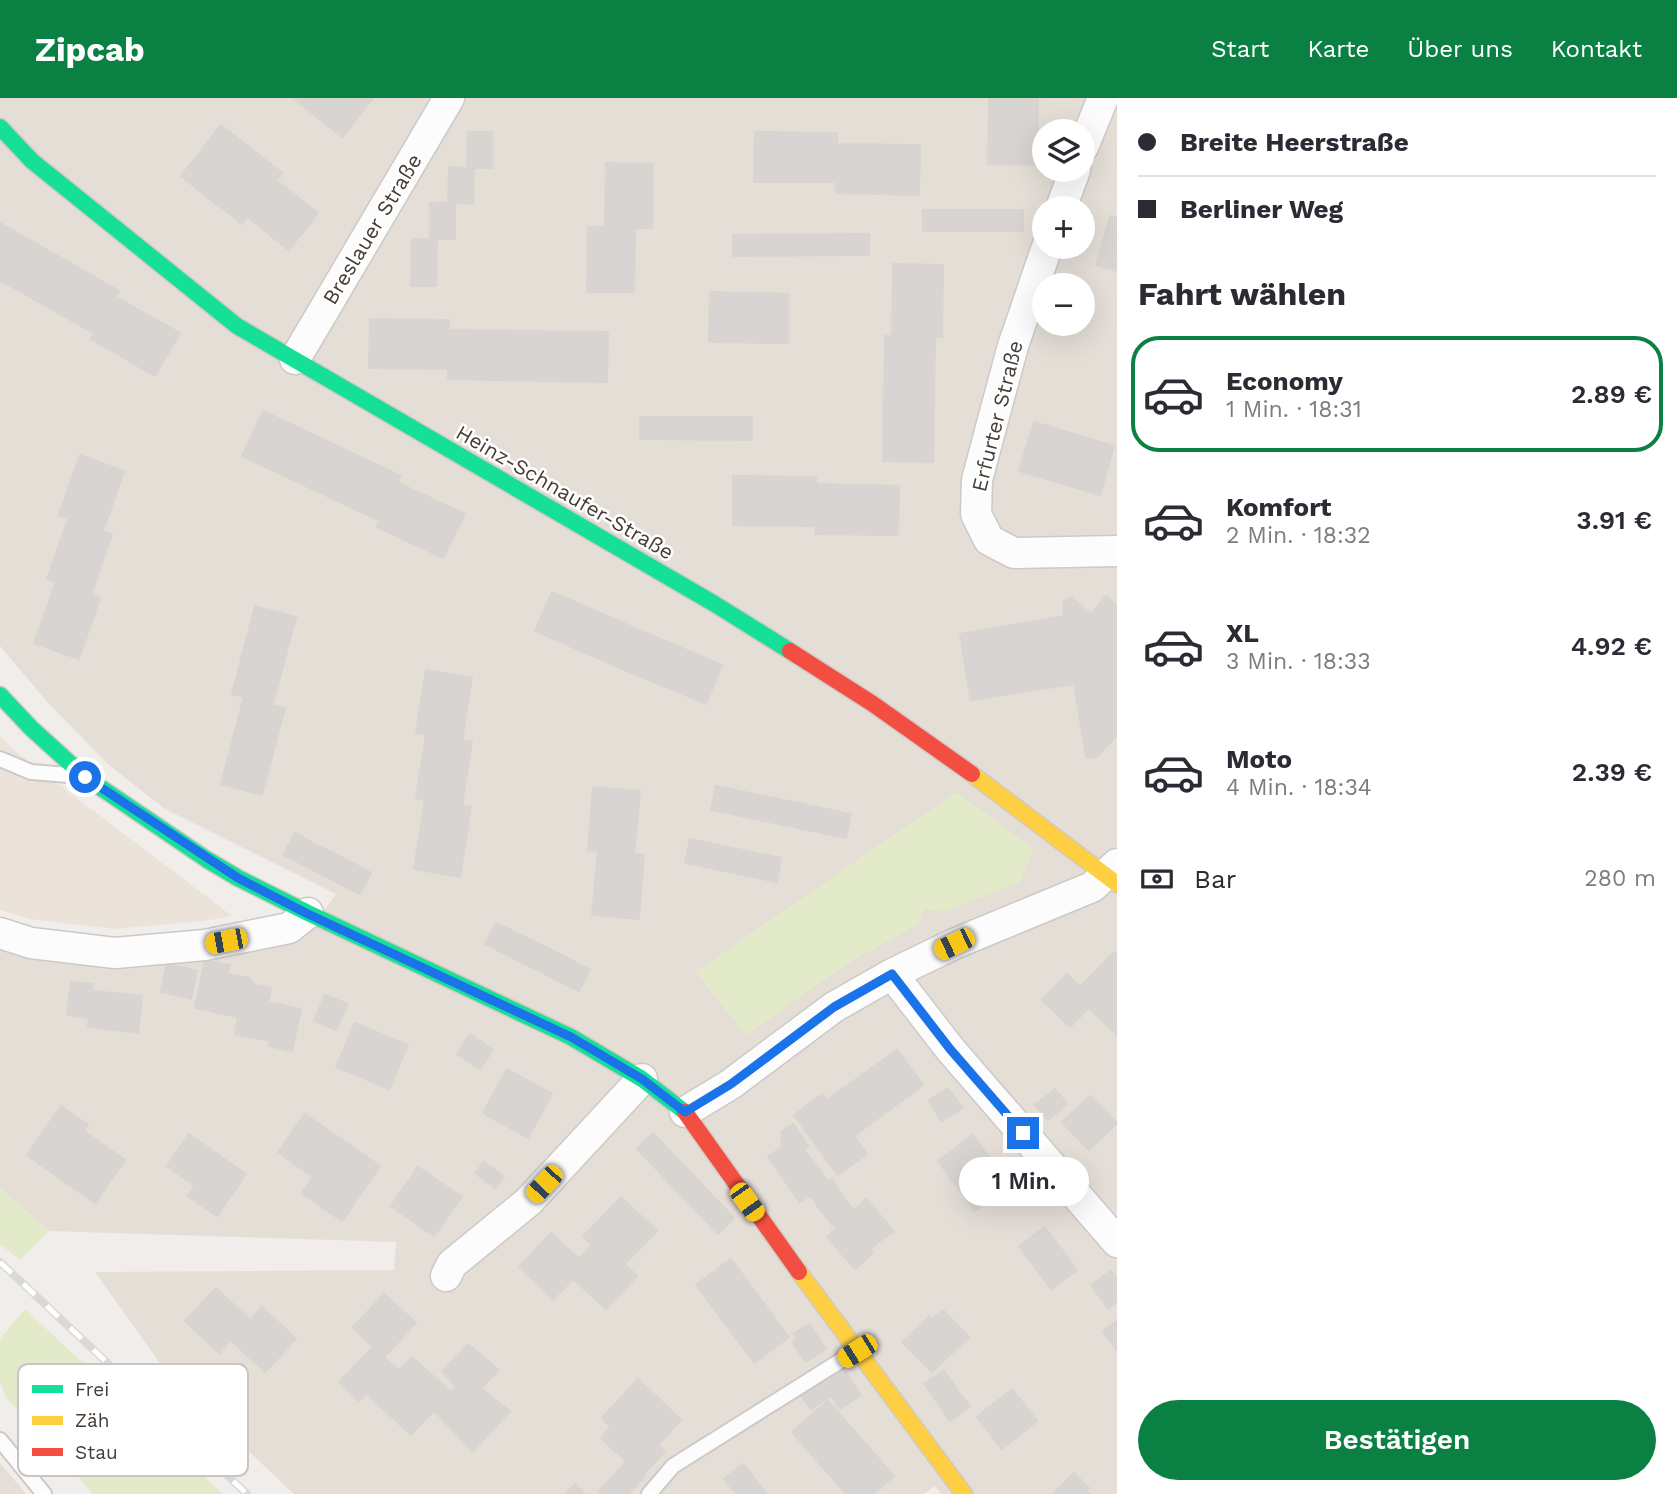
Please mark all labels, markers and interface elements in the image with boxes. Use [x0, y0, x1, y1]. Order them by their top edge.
text: Zipcab [35, 30, 145, 69]
text: Start [1211, 35, 1269, 63]
text: Karte [1307, 35, 1369, 63]
text: Über uns [1407, 35, 1513, 63]
text: Kontakt [1551, 35, 1642, 63]
map controls [1032, 119, 1095, 336]
button: layers [1032, 119, 1095, 182]
text: Breite Heerstraße [1180, 127, 1409, 157]
street label: Breslauer Straße [317, 149, 427, 309]
text: Berliner Weg [1180, 194, 1343, 224]
button: + [1032, 196, 1095, 259]
button: − [1032, 273, 1095, 336]
text: Fahrt wählen [1138, 275, 1346, 313]
street label: Erfurter Straße [966, 338, 1028, 494]
icon: car [1142, 363, 1205, 426]
text: Economy [1226, 366, 1343, 396]
text: 2.89 € [1571, 379, 1652, 409]
text: 1 Min. · 18:31 [1226, 396, 1362, 423]
street label: Heinz-Schnaufer-Straße [452, 419, 678, 565]
icon: car [1142, 489, 1205, 552]
text: Komfort [1226, 492, 1331, 522]
text: 3.91 € [1576, 505, 1652, 535]
text: 2 Min. · 18:32 [1226, 522, 1371, 549]
icon: car [1142, 615, 1205, 678]
text: XL [1226, 618, 1259, 648]
text: 4.92 € [1571, 631, 1652, 661]
text: 3 Min. · 18:33 [1226, 648, 1371, 675]
icon: car [1142, 741, 1205, 804]
text: Moto [1226, 744, 1292, 774]
text: 2.39 € [1572, 757, 1652, 787]
route start [69, 761, 101, 793]
text: 4 Min. · 18:34 [1226, 774, 1372, 801]
icon: cash [1138, 860, 1176, 898]
text: Bar [1194, 864, 1236, 894]
text: 280 m [1584, 865, 1656, 892]
car [931, 925, 978, 963]
car [204, 927, 249, 955]
route end [1007, 1117, 1039, 1149]
callout: 1 Min. [958, 1158, 1088, 1206]
car [522, 1161, 567, 1207]
text: 1 Min. [992, 1168, 1056, 1195]
car [727, 1179, 768, 1225]
car [834, 1331, 881, 1371]
legend [18, 1364, 248, 1476]
text: Frei [75, 1378, 109, 1401]
button: Bestätigen [1138, 1400, 1656, 1480]
text: Zäh [75, 1409, 110, 1432]
text: Stau [75, 1441, 118, 1464]

